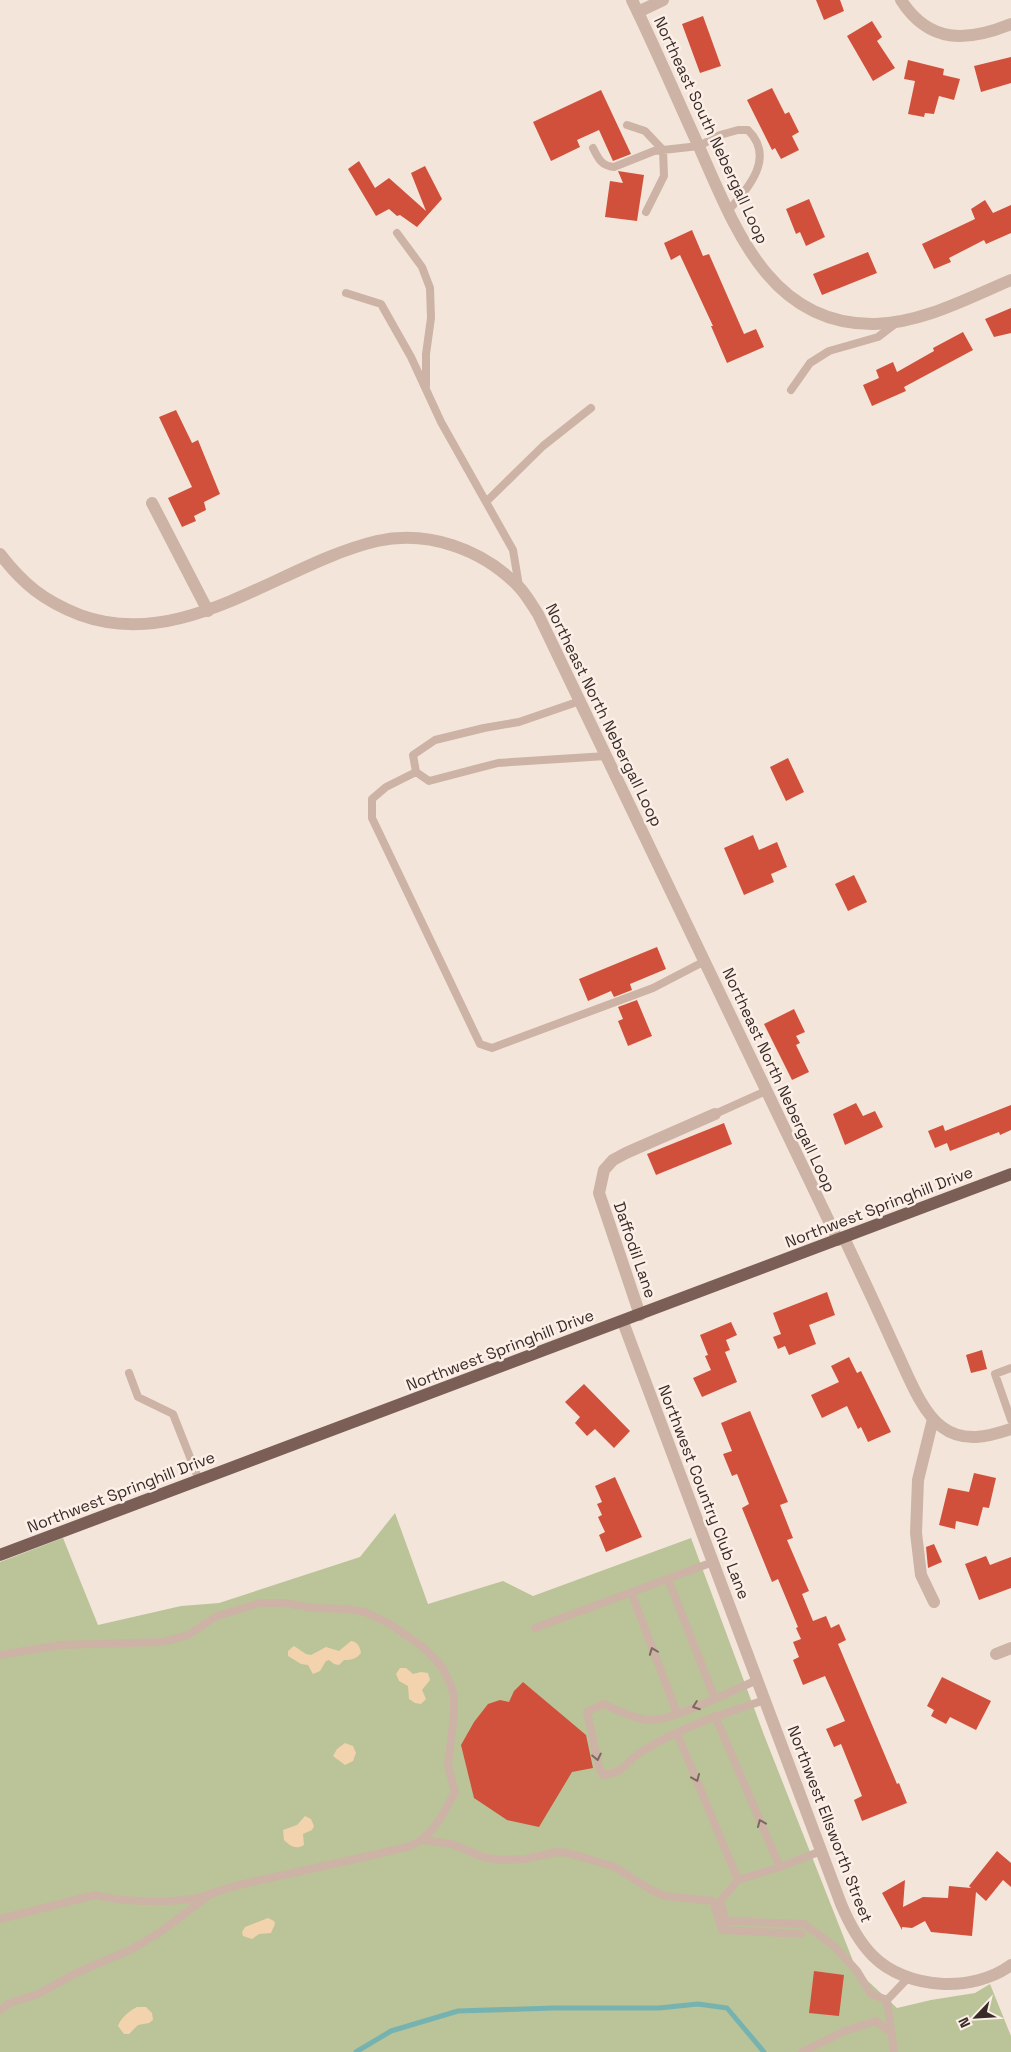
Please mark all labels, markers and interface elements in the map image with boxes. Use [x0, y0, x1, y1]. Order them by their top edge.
street label: Northeast South Nebergall Loop [649, 13, 773, 247]
street label: Northeast North Nebergall Loop [541, 600, 667, 830]
street label: Northeast North Nebergall Loop [718, 964, 840, 1196]
street label: Northwest Springhill Drive [782, 1161, 976, 1253]
street label: Daffodil Lane [609, 1199, 661, 1301]
street label: Northwest Springhill Drive [403, 1304, 597, 1396]
street label: Northwest Country Club Lane [653, 1382, 755, 1602]
street label: Northwest Springhill Drive [24, 1446, 218, 1538]
one-way arrow [649, 1648, 659, 1656]
one-way arrow [693, 1700, 701, 1710]
street label: Northwest Ellsworth Street [783, 1722, 877, 1926]
one-way arrow [592, 1753, 602, 1762]
one-way arrow [689, 1773, 700, 1782]
one-way arrow [757, 1819, 767, 1827]
north arrow [951, 1992, 1001, 2042]
text: N [954, 2014, 974, 2031]

